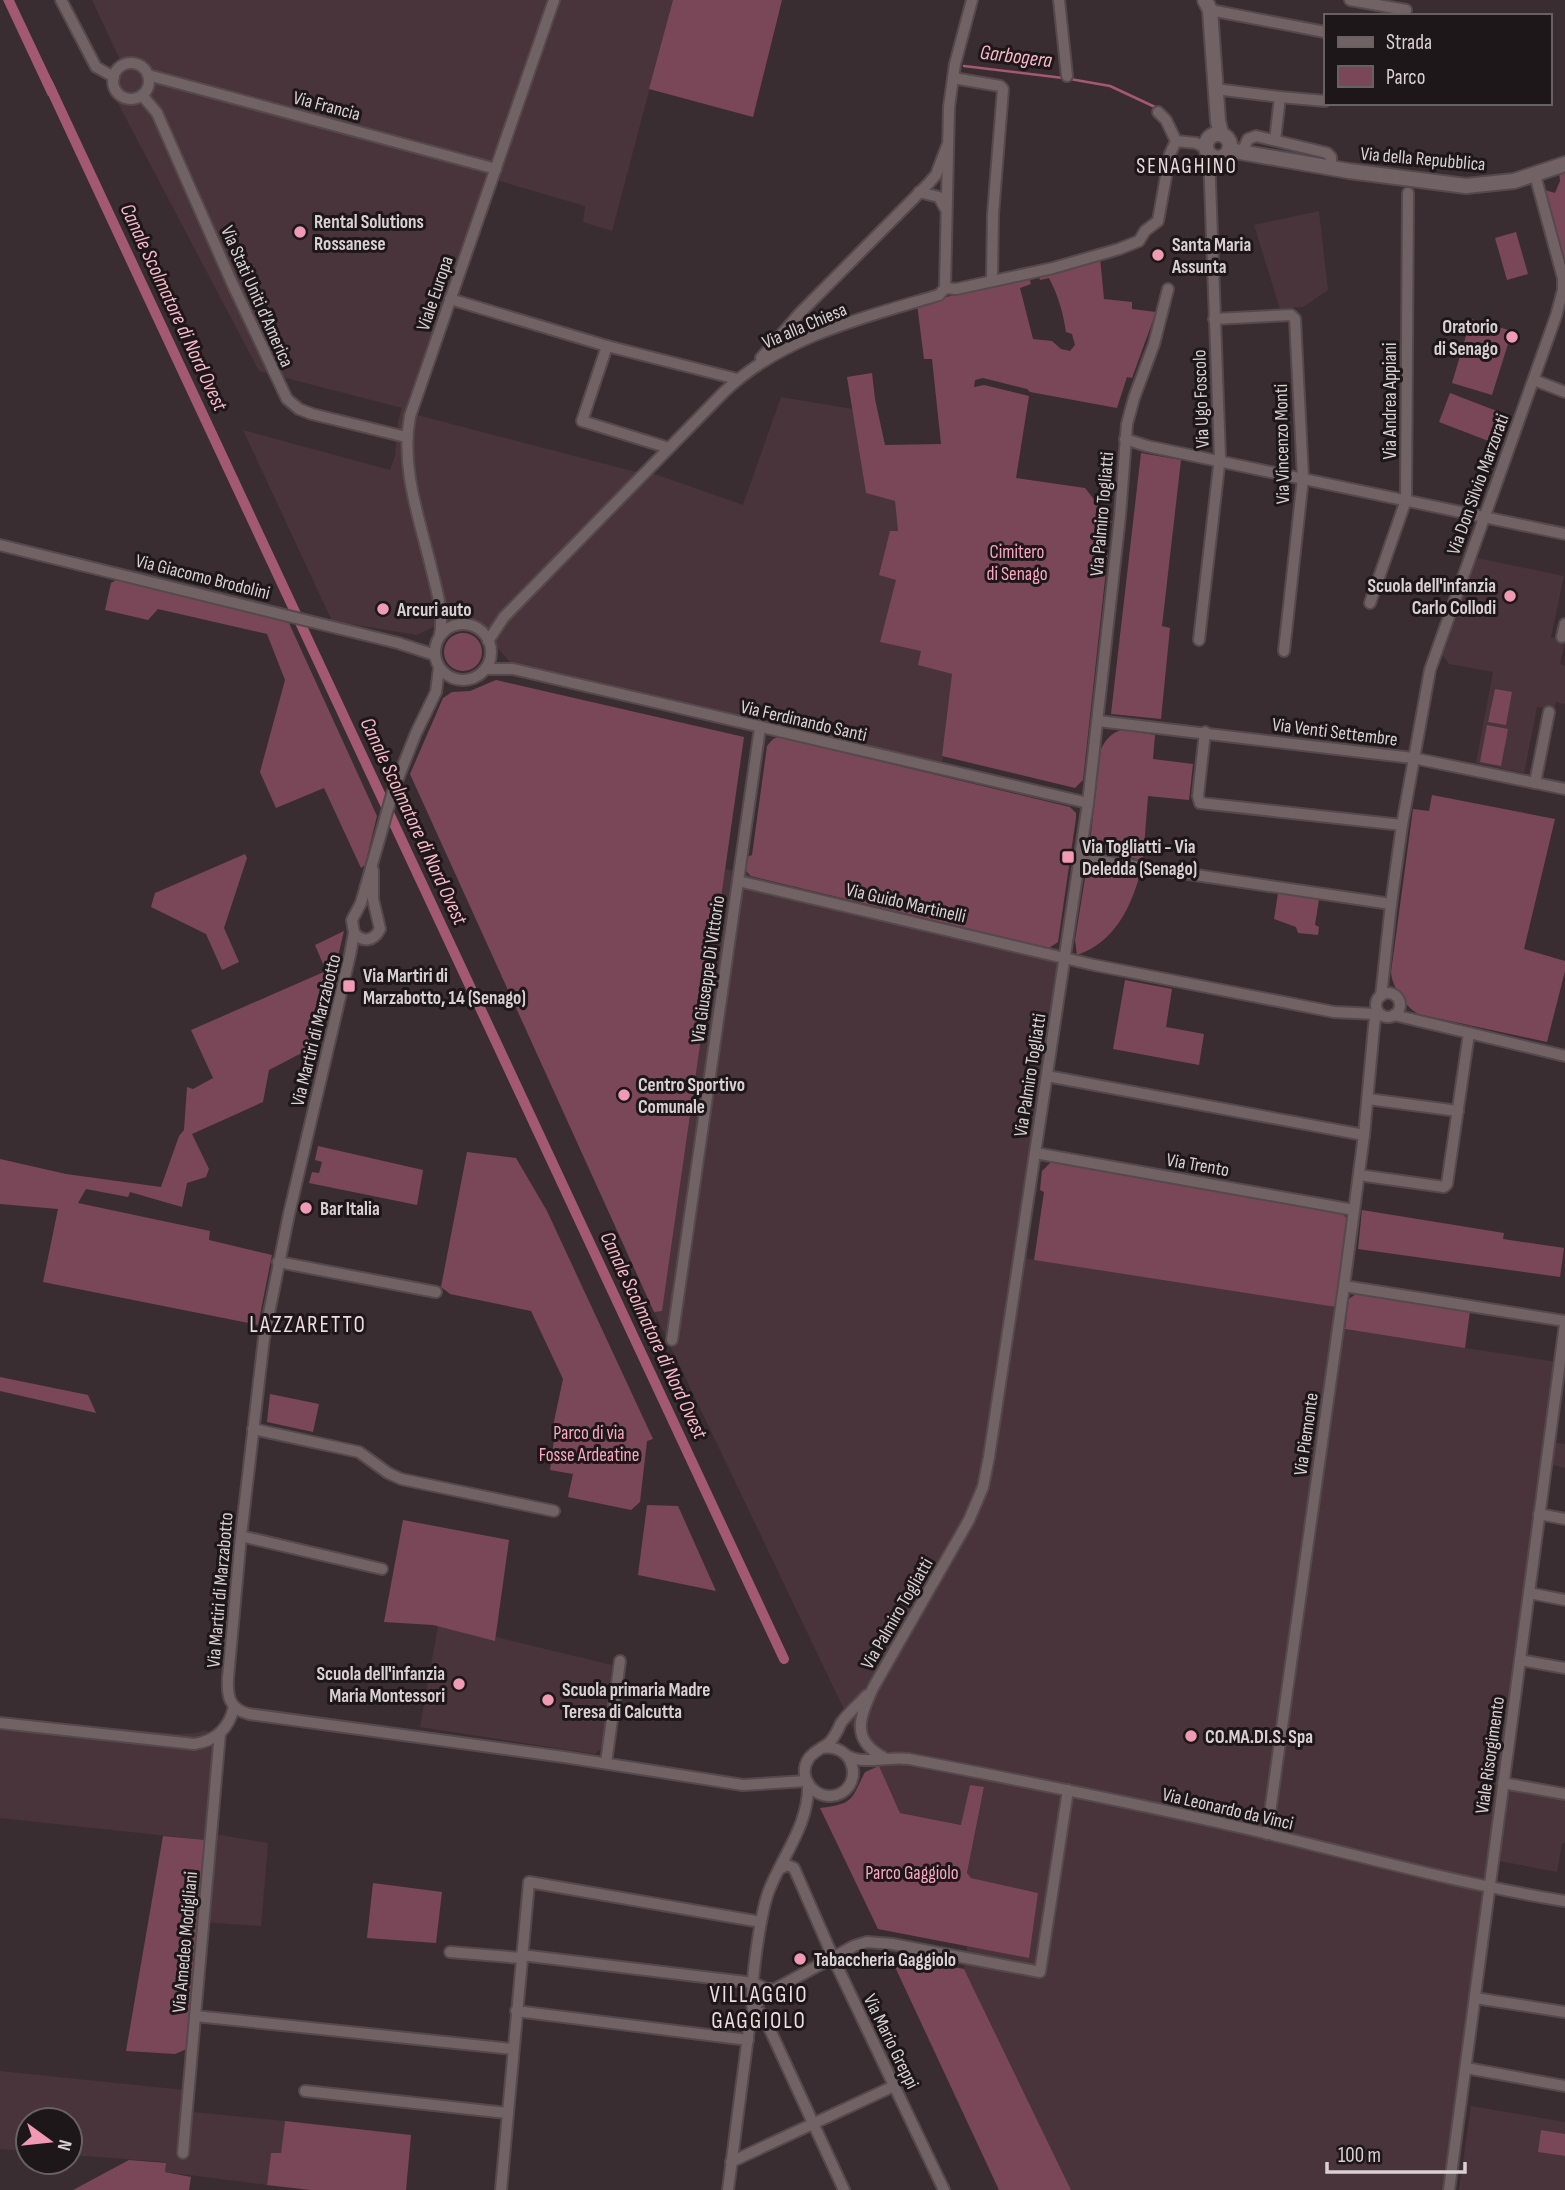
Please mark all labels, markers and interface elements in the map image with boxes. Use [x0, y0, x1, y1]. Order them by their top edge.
legend [1324, 14, 1551, 105]
text: Strada [1386, 30, 1432, 55]
water label: Garbogera [978, 40, 1054, 73]
text: Parco [1386, 65, 1425, 90]
street label: Via Francia [290, 86, 363, 126]
street label: Via della Repubblica [1359, 143, 1486, 176]
district label: SENAGHINO [1136, 154, 1238, 179]
water label: Canale Scolmatore di Nord Ovest [115, 200, 233, 415]
place label: Rental Solutions Rossanese [314, 211, 424, 256]
street label: Via Stati Uniti d'America [215, 222, 298, 371]
marker: Rental Solutions Rossanese [292, 224, 308, 240]
place label: Santa Maria Assunta [1171, 234, 1251, 279]
marker: Santa Maria Assunta [1150, 247, 1166, 263]
street label: Viale Europa [412, 253, 459, 334]
street label: Via alla Chiesa [759, 298, 850, 354]
place label: Oratorio di Senago [1434, 316, 1498, 361]
marker: Oratorio di Senago [1504, 329, 1520, 345]
street label: Via Andrea Appiani [1379, 343, 1402, 459]
street label: Via Ugo Foscolo [1188, 349, 1215, 449]
street label: Via Vincenzo Monti [1270, 384, 1295, 504]
street label: Via Don Silvio Marzorati [1442, 411, 1515, 558]
street label: Via Palmiro Togliatti [1086, 451, 1119, 577]
park label: Cimitero di Senago [986, 541, 1048, 586]
street label: Via Giacomo Brodolini [133, 550, 272, 605]
place label: Scuola dell'infanzia Carlo Collodi [1367, 575, 1496, 620]
marker: Scuola dell'infanzia Carlo Collodi [1502, 588, 1518, 604]
place label: Arcuri auto [396, 599, 472, 622]
marker: Arcuri auto [375, 601, 391, 617]
street label: Via Ferdinando Santi [738, 696, 869, 747]
street label: Via Venti Settembre [1271, 713, 1399, 752]
water label: Canale Scolmatore di Nord Ovest [355, 714, 473, 929]
place label: Via Togliatti - Via Deledda (Senago) [1082, 836, 1197, 881]
marker: Via Togliatti - Via Deledda (Senago) [1060, 849, 1076, 865]
street label: Via Guido Martinelli [843, 878, 968, 928]
street label: Via Giuseppe Di Vittorio [687, 894, 730, 1044]
street label: Via Martiri di Marzabotto [286, 952, 346, 1109]
place label: Via Martiri di Marzabotto, 14 (Senago) [363, 965, 526, 1010]
marker: Via Martiri di Marzabotto, 14 (Senago) [341, 978, 357, 994]
street label: Via Palmiro Togliatti [1009, 1012, 1052, 1139]
place label: Centro Sportivo Comunale [638, 1074, 745, 1119]
marker: Centro Sportivo Comunale [616, 1087, 632, 1103]
street label: Via Trento [1165, 1149, 1231, 1182]
place label: Bar Italia [320, 1198, 380, 1221]
marker: Bar Italia [298, 1200, 314, 1216]
water label: Canale Scolmatore di Nord Ovest [595, 1228, 713, 1443]
district label: LAZZARETTO [249, 1311, 367, 1339]
street label: Via Piemonte [1289, 1391, 1324, 1477]
park label: Parco di via Fosse Ardeatine [539, 1422, 639, 1467]
street label: Via Martiri di Marzabotto [202, 1512, 239, 1669]
street label: Via Palmiro Togliatti [856, 1554, 938, 1673]
place label: Scuola dell'infanzia Maria Montessori [316, 1663, 445, 1708]
marker: Scuola dell'infanzia Maria Montessori [451, 1676, 467, 1692]
place label: Scuola primaria Madre Teresa di Calcutta [562, 1679, 710, 1724]
marker: Scuola primaria Madre Teresa di Calcutta [540, 1692, 556, 1708]
street label: Viale Risorgimento [1471, 1695, 1510, 1815]
place label: CO.MA.DI.S. Spa [1205, 1726, 1313, 1749]
marker: CO.MA.DI.S. Spa [1183, 1728, 1199, 1744]
street label: Via Leonardo da Vinci [1160, 1783, 1295, 1836]
park label: Parco Gaggiolo [865, 1862, 959, 1885]
street label: Via Amedeo Modigliani [168, 1870, 203, 2014]
place label: Tabaccheria Gaggiolo [814, 1949, 956, 1972]
marker: Tabaccheria Gaggiolo [792, 1951, 808, 1967]
district label: VILLAGGIO GAGGIOLO [710, 1981, 808, 2035]
street label: Via Mario Greppi [858, 1991, 923, 2093]
north arrow [14, 2106, 84, 2176]
scale bar [1327, 2130, 1465, 2174]
text: N [52, 2137, 76, 2153]
text: 100 m [1338, 2143, 1381, 2168]

